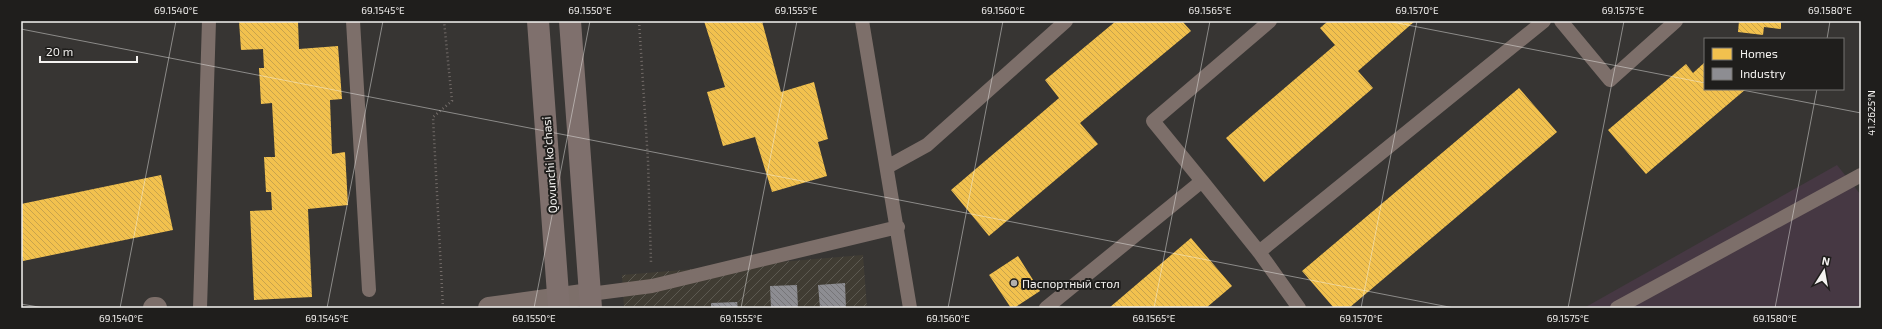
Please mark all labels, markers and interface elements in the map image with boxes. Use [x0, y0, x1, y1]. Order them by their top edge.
text: 69.1540°E [154, 4, 198, 16]
text: 69.1545°E [361, 4, 405, 16]
text: 69.1550°E [568, 4, 612, 16]
text: 69.1555°E [775, 4, 818, 16]
text: 69.1560°E [981, 4, 1025, 16]
text: 69.1565°E [1189, 4, 1232, 16]
text: 69.1570°E [1395, 4, 1439, 16]
text: 69.1575°E [1602, 4, 1645, 16]
text: 69.1580°E [1808, 4, 1852, 16]
scale bar [40, 38, 137, 64]
legend [1704, 38, 1844, 90]
text: 20 m [46, 44, 73, 58]
text: Homes [1740, 46, 1778, 60]
text: Industry [1740, 66, 1786, 80]
text: 41.2625°N [1865, 90, 1877, 136]
street label: Qovunchi ko'chasi [539, 116, 560, 214]
north arrow [1804, 251, 1844, 291]
text: N [1821, 254, 1831, 268]
place label: Паспортный стол [1022, 276, 1120, 290]
marker: Паспортный стол [1009, 278, 1019, 288]
text: 69.1540°E [99, 312, 143, 324]
text: 69.1545°E [305, 312, 349, 324]
text: 69.1550°E [512, 312, 556, 324]
text: 69.1555°E [720, 312, 763, 324]
text: 69.1560°E [926, 312, 970, 324]
text: 69.1565°E [1133, 312, 1176, 324]
text: 69.1570°E [1339, 312, 1383, 324]
text: 69.1575°E [1547, 312, 1590, 324]
text: 69.1580°E [1753, 312, 1797, 324]

